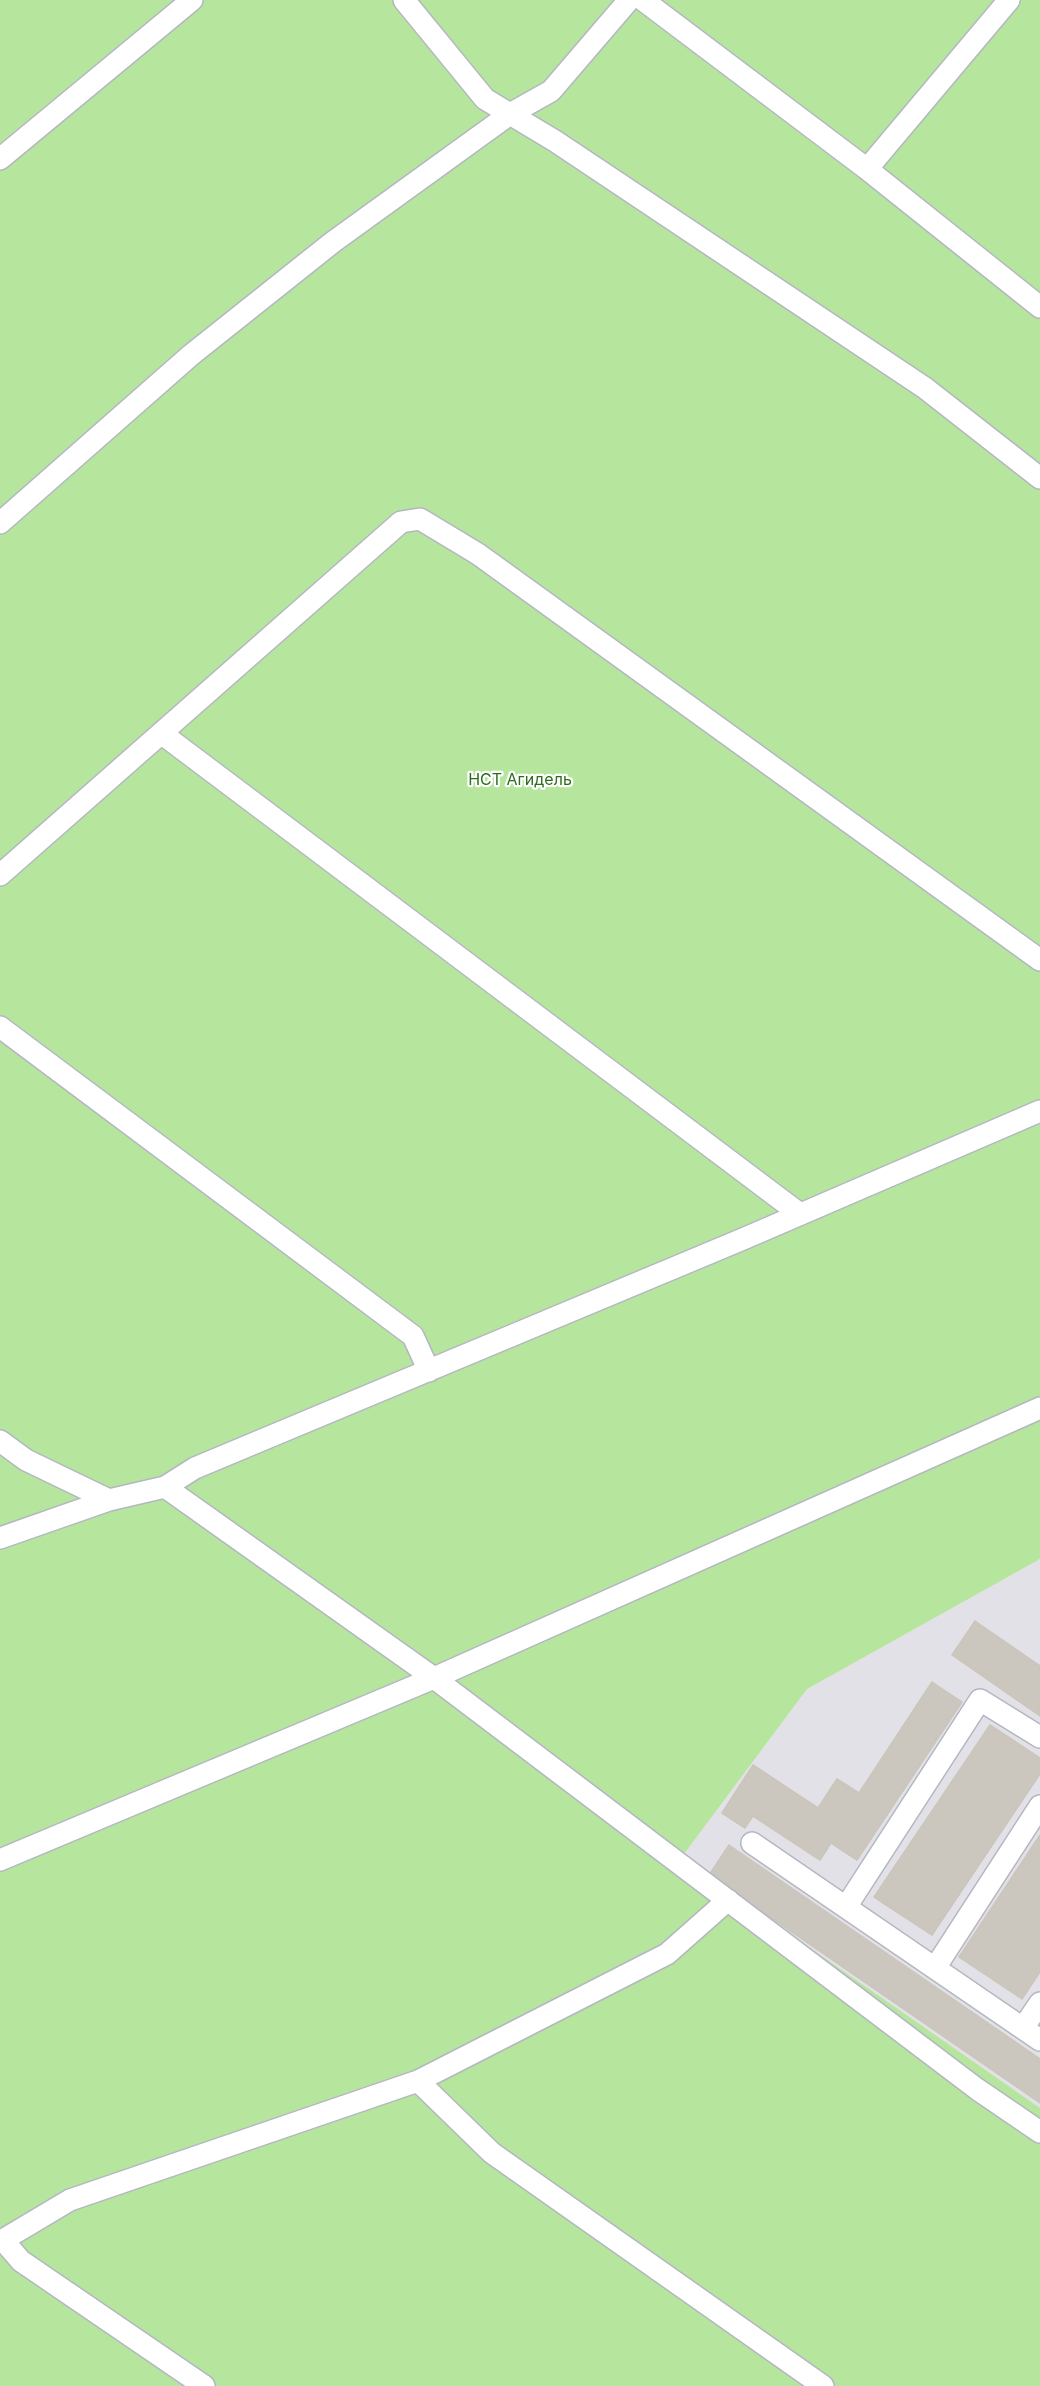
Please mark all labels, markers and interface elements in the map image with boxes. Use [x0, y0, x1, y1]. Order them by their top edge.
park label: НСТ Агидель [468, 770, 572, 790]

